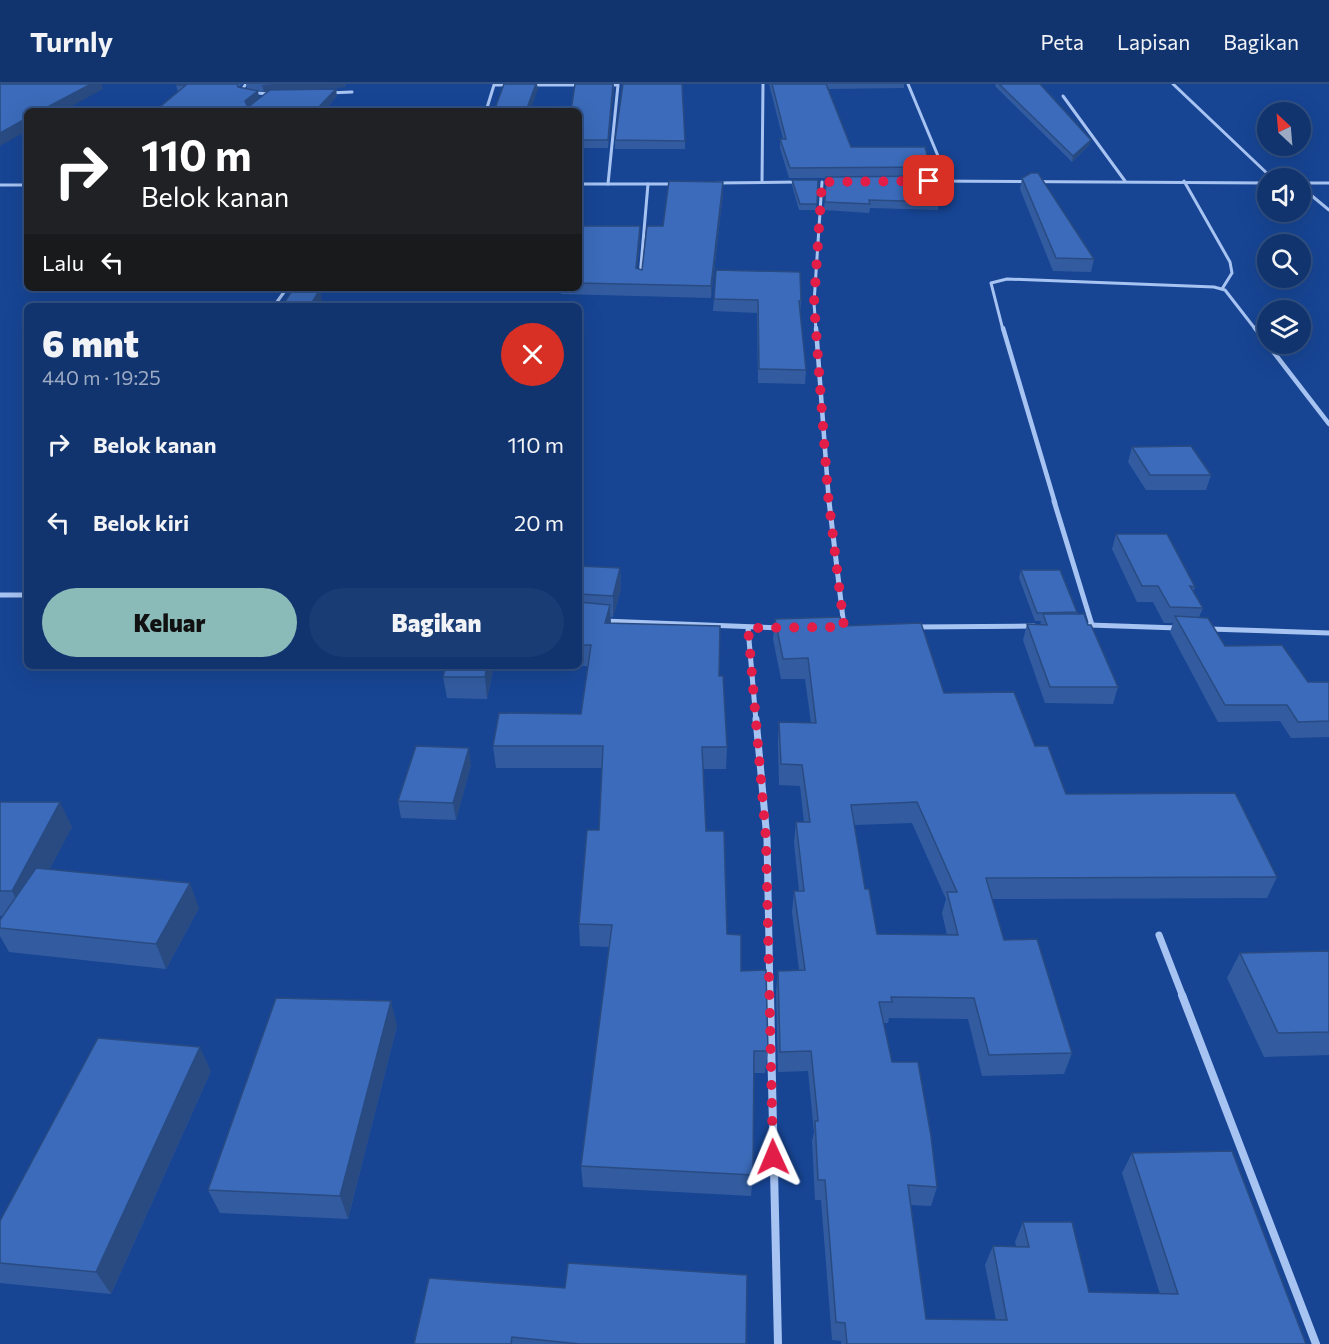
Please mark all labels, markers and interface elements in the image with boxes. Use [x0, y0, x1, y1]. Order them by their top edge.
text: Turnly [30, 24, 113, 58]
text: Peta [1041, 29, 1084, 54]
text: Lapisan [1117, 29, 1190, 54]
text: Bagikan [1223, 29, 1299, 54]
north arrow [1257, 102, 1311, 156]
map controls [1257, 102, 1311, 354]
text: 110 m [141, 128, 252, 180]
icon: right [42, 132, 120, 210]
pin [903, 155, 954, 206]
icon: arrive [912, 164, 945, 197]
button: sound [1257, 168, 1311, 222]
text: Belok kanan [141, 180, 289, 213]
button: search [1257, 234, 1311, 288]
icon: left [96, 246, 129, 279]
text: Lalu [42, 249, 84, 276]
button: layers [1257, 300, 1311, 354]
text: 6 mnt [42, 320, 139, 364]
button: close [501, 323, 564, 386]
text: 440 m · 19:25 [42, 365, 161, 389]
icon: right [42, 428, 75, 461]
text: Belok kanan [93, 431, 216, 458]
text: 110 m [507, 431, 564, 458]
icon: left [42, 506, 75, 539]
text: Belok kiri [93, 509, 189, 536]
text: 20 m [514, 509, 564, 536]
button: Keluar [42, 588, 297, 657]
button: Bagikan [309, 588, 564, 657]
position arrow [741, 1125, 805, 1189]

